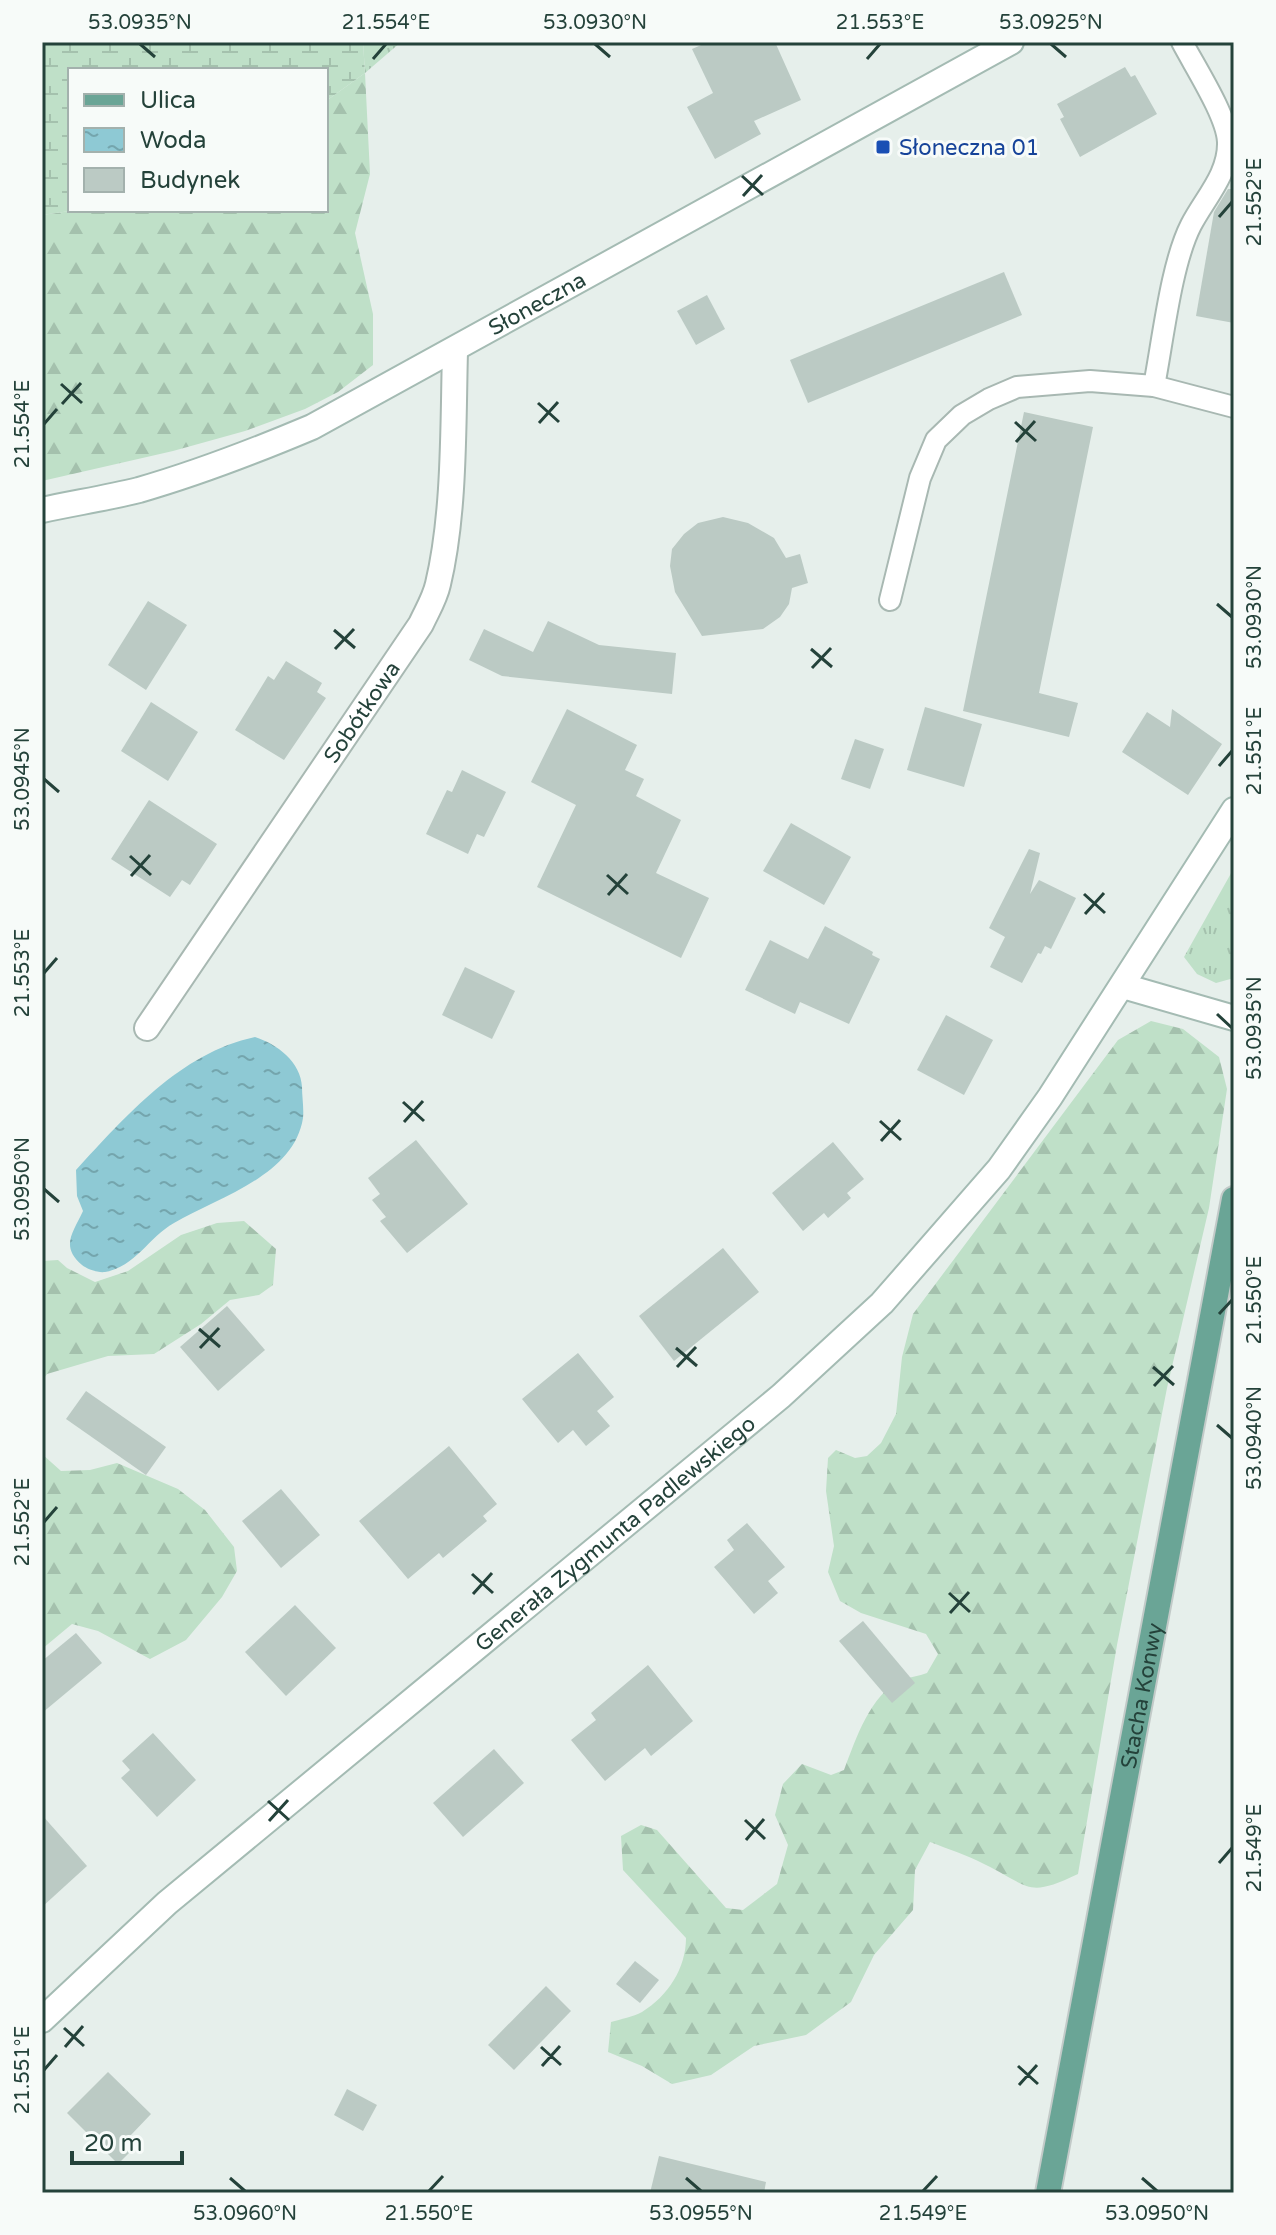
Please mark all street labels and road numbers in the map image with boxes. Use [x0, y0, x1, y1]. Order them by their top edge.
street label: Słoneczna [484, 267, 590, 341]
street label: Sobótkowa [319, 657, 406, 768]
street label: Generała Zygmunta Padlewskiego [470, 1411, 761, 1657]
street label: Stacha Konwy [1116, 1621, 1168, 1771]

